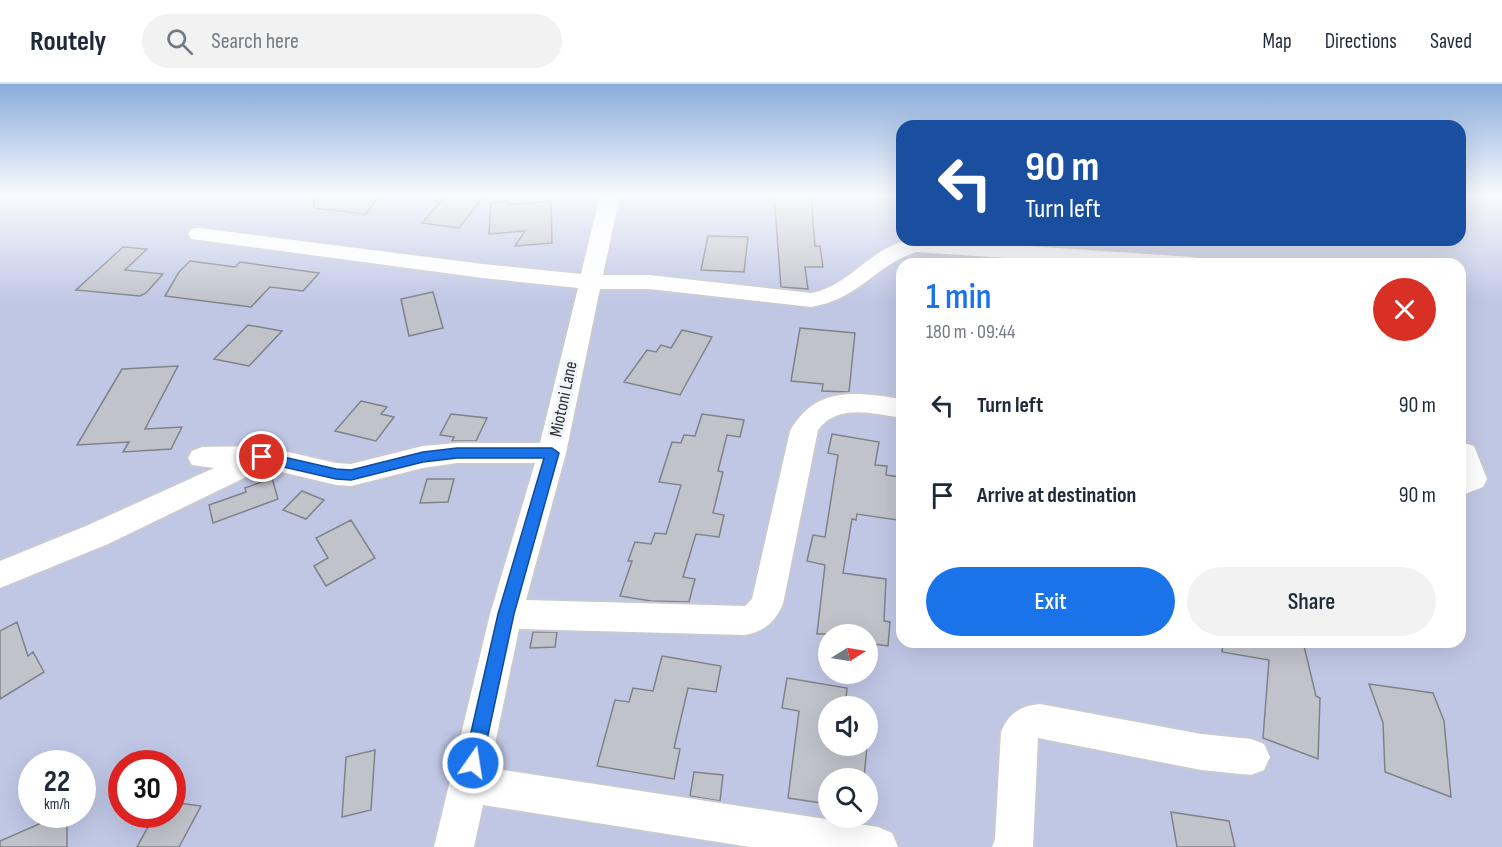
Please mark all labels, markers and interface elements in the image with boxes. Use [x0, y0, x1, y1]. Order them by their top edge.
search box [142, 14, 562, 68]
text: Routely [30, 25, 106, 58]
icon: search [163, 25, 196, 58]
text: Search here [211, 28, 299, 55]
text: Map [1262, 29, 1292, 54]
text: Directions [1325, 29, 1397, 54]
text: Saved [1430, 29, 1472, 54]
text: 90 m [1025, 142, 1099, 193]
icon: left [926, 144, 1004, 222]
text: Turn left [1025, 193, 1101, 225]
text: 1 min [926, 276, 991, 319]
button: close [1373, 278, 1436, 341]
text: 180 m · 09:44 [926, 320, 1015, 344]
street label: Miotoni Lane [545, 359, 582, 439]
icon: left [926, 389, 959, 422]
text: Turn left [977, 392, 1043, 419]
text: 90 m [1399, 392, 1436, 419]
pin [236, 431, 287, 482]
icon: arrive [245, 440, 278, 473]
icon: arrive [926, 479, 959, 512]
text: Arrive at destination [977, 482, 1136, 509]
text: 90 m [1399, 482, 1436, 509]
button: Exit [926, 567, 1175, 636]
button: Share [1187, 567, 1436, 636]
north arrow [818, 624, 878, 684]
map controls [818, 624, 878, 828]
button: sound [818, 696, 878, 756]
position arrow [441, 731, 505, 795]
speed limit sign: 30 [108, 750, 186, 828]
text: 22 [44, 764, 70, 800]
button: search [818, 768, 878, 828]
text: km/h [44, 795, 70, 814]

